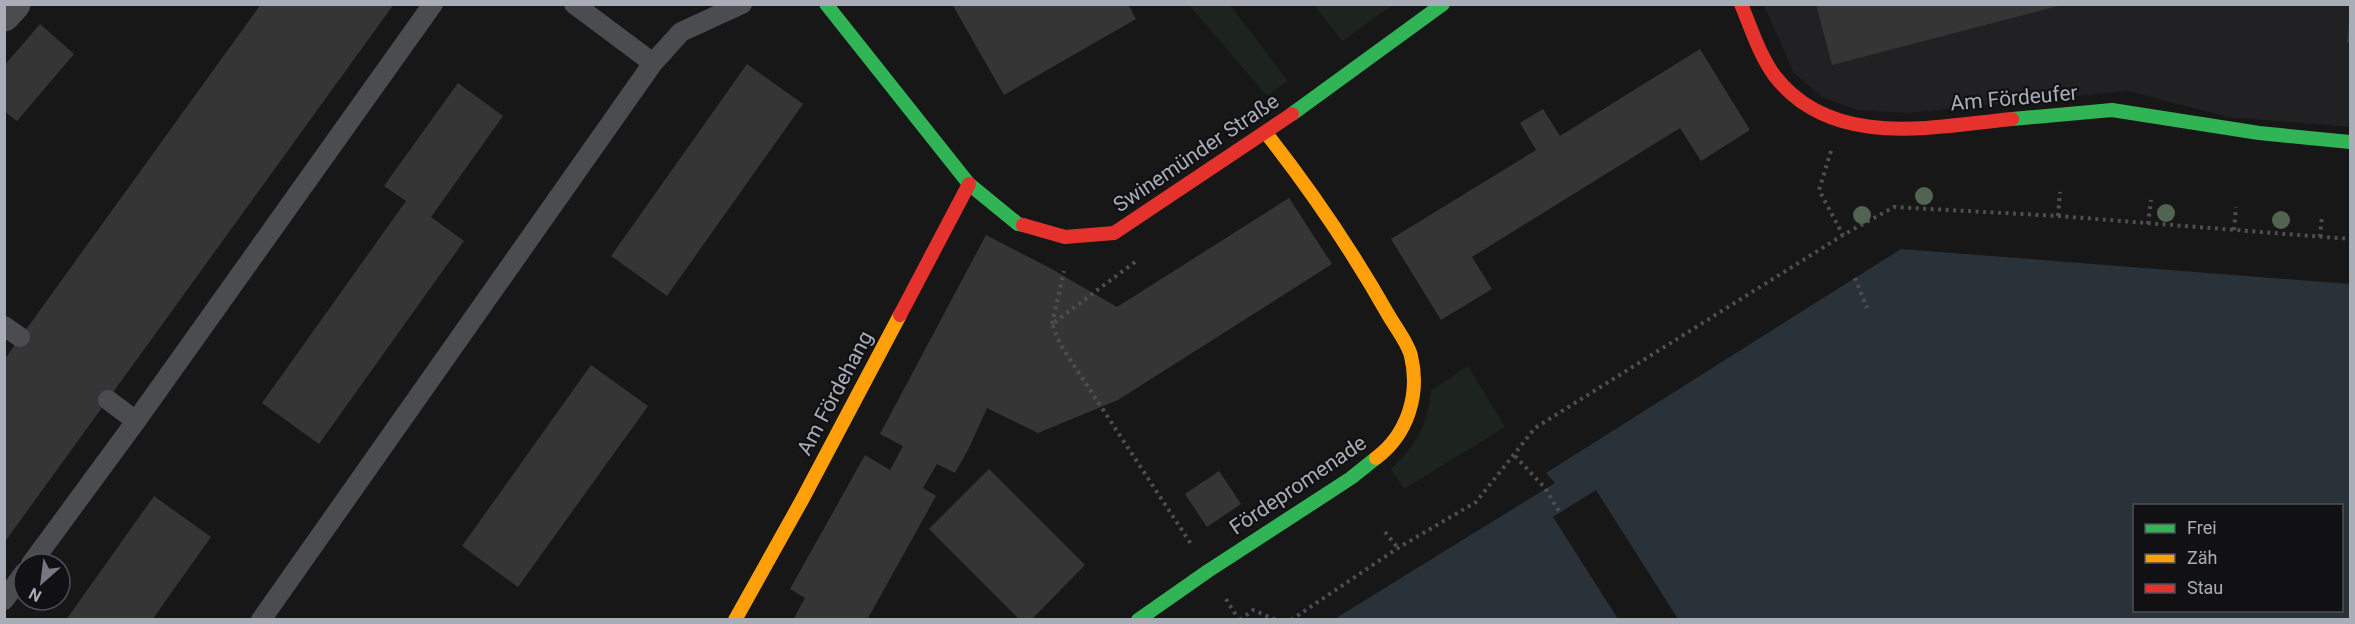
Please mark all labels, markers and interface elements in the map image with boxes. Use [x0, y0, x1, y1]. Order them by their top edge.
street label: Am Fördeufer [1949, 80, 2079, 116]
street label: Swinemünder Straße [1109, 89, 1283, 217]
street label: Am Fördehang [792, 327, 878, 459]
street label: Fördepromenade [1225, 430, 1371, 540]
legend [2133, 504, 2343, 612]
text: Frei [2187, 517, 2217, 538]
text: Zäh [2187, 547, 2218, 568]
north arrow [12, 552, 72, 612]
text: Stau [2187, 577, 2223, 598]
text: N [26, 584, 45, 606]

